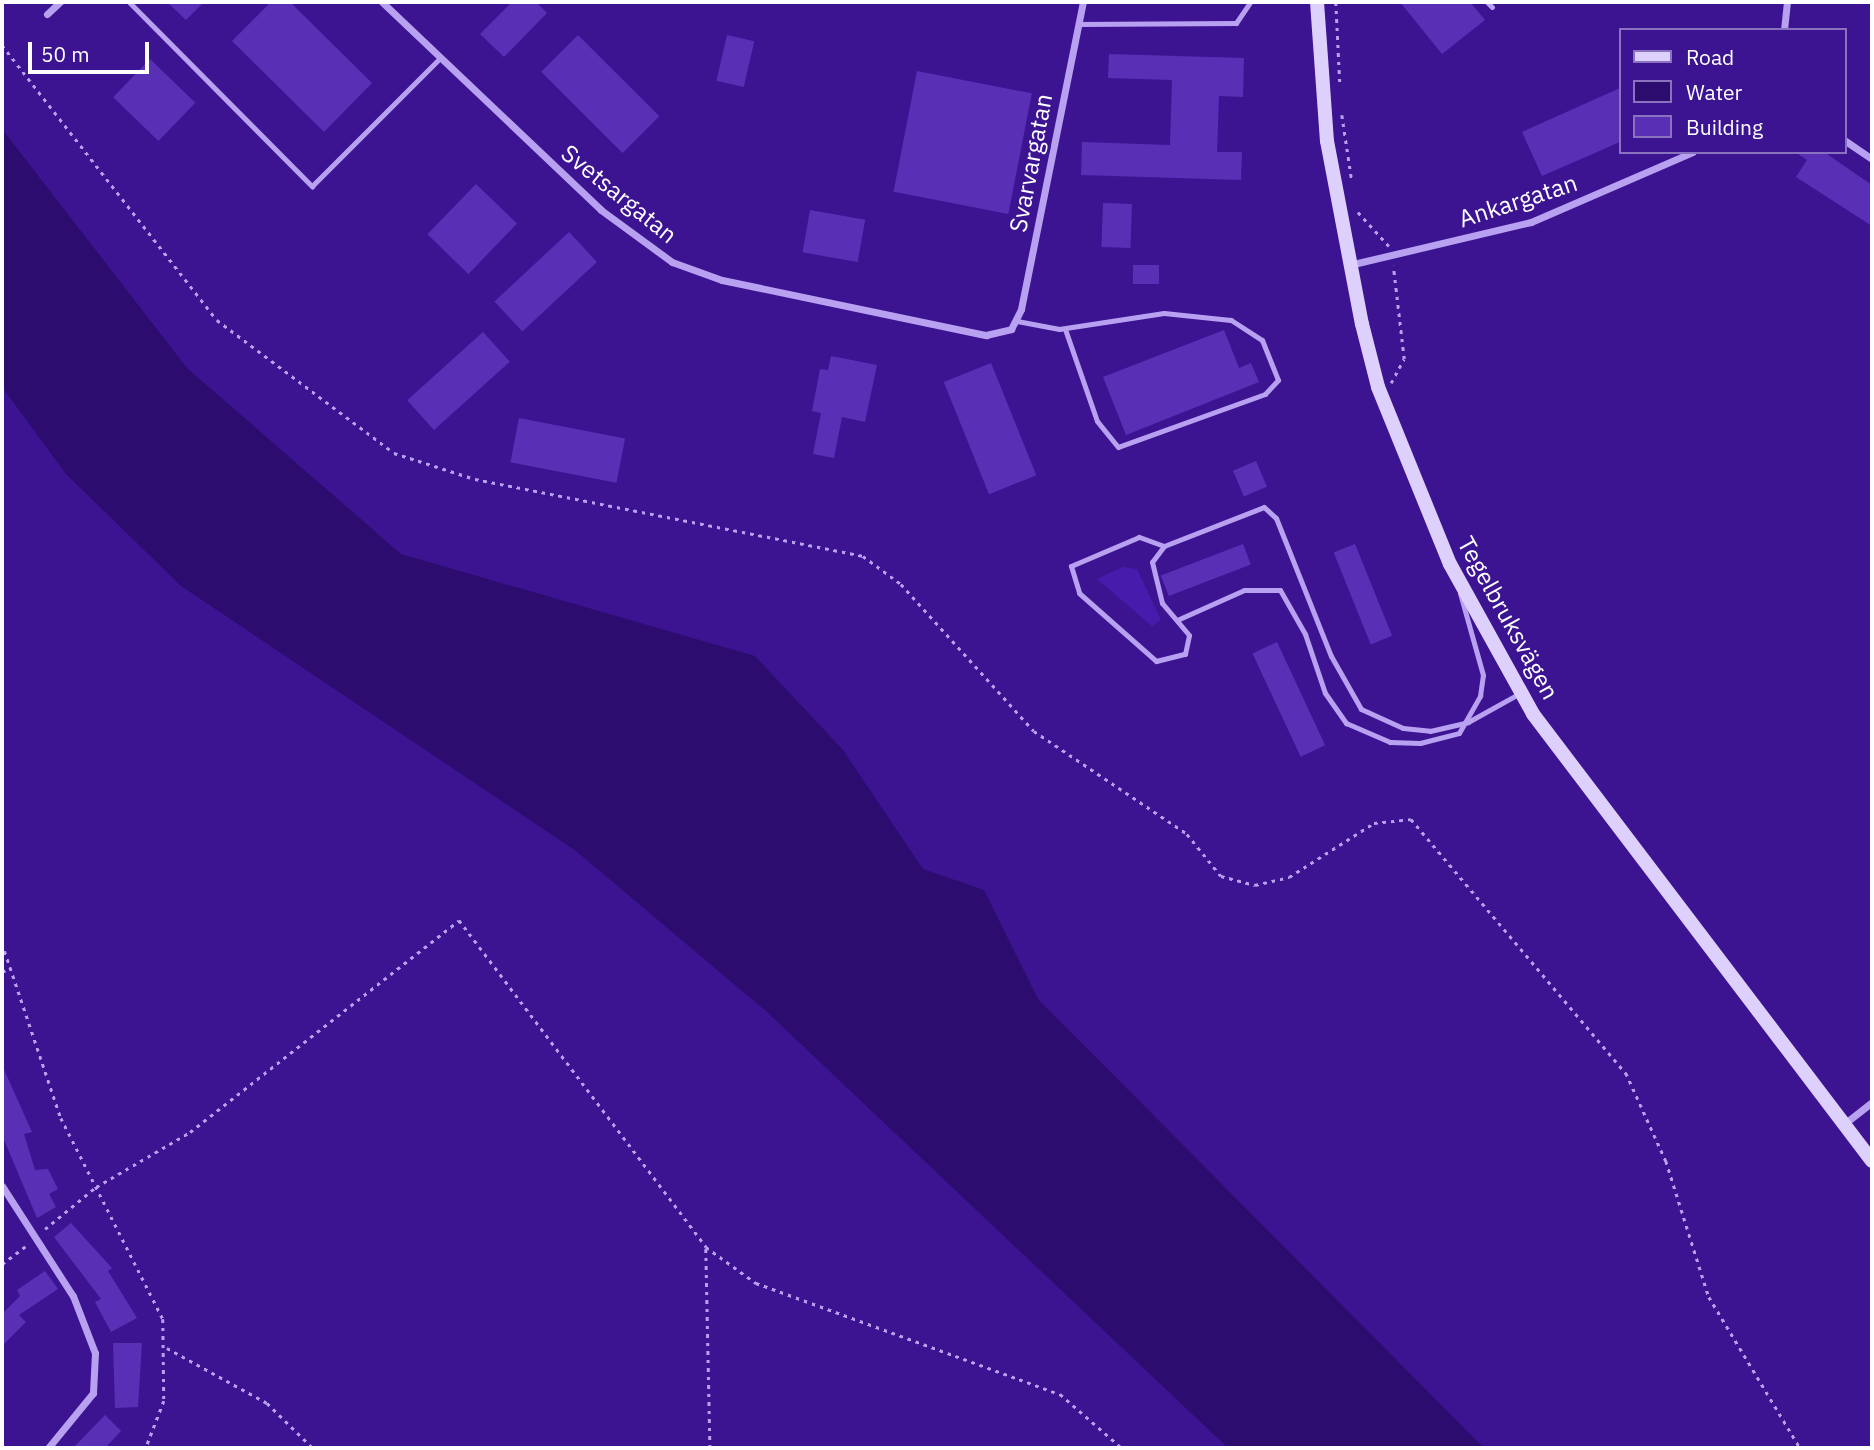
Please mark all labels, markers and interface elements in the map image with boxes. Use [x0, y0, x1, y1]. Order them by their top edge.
scale bar [32, 28, 152, 72]
legend [1618, 28, 1846, 154]
text: 50 m [41, 40, 90, 68]
text: Road [1686, 43, 1734, 71]
text: Water [1686, 78, 1742, 106]
street label: Svarvargatan [1003, 91, 1059, 235]
text: Building [1686, 113, 1763, 141]
street label: Svetsargatan [555, 139, 683, 249]
street label: Ankargatan [1455, 168, 1581, 234]
street label: Tegelbruksvägen [1451, 532, 1565, 704]

